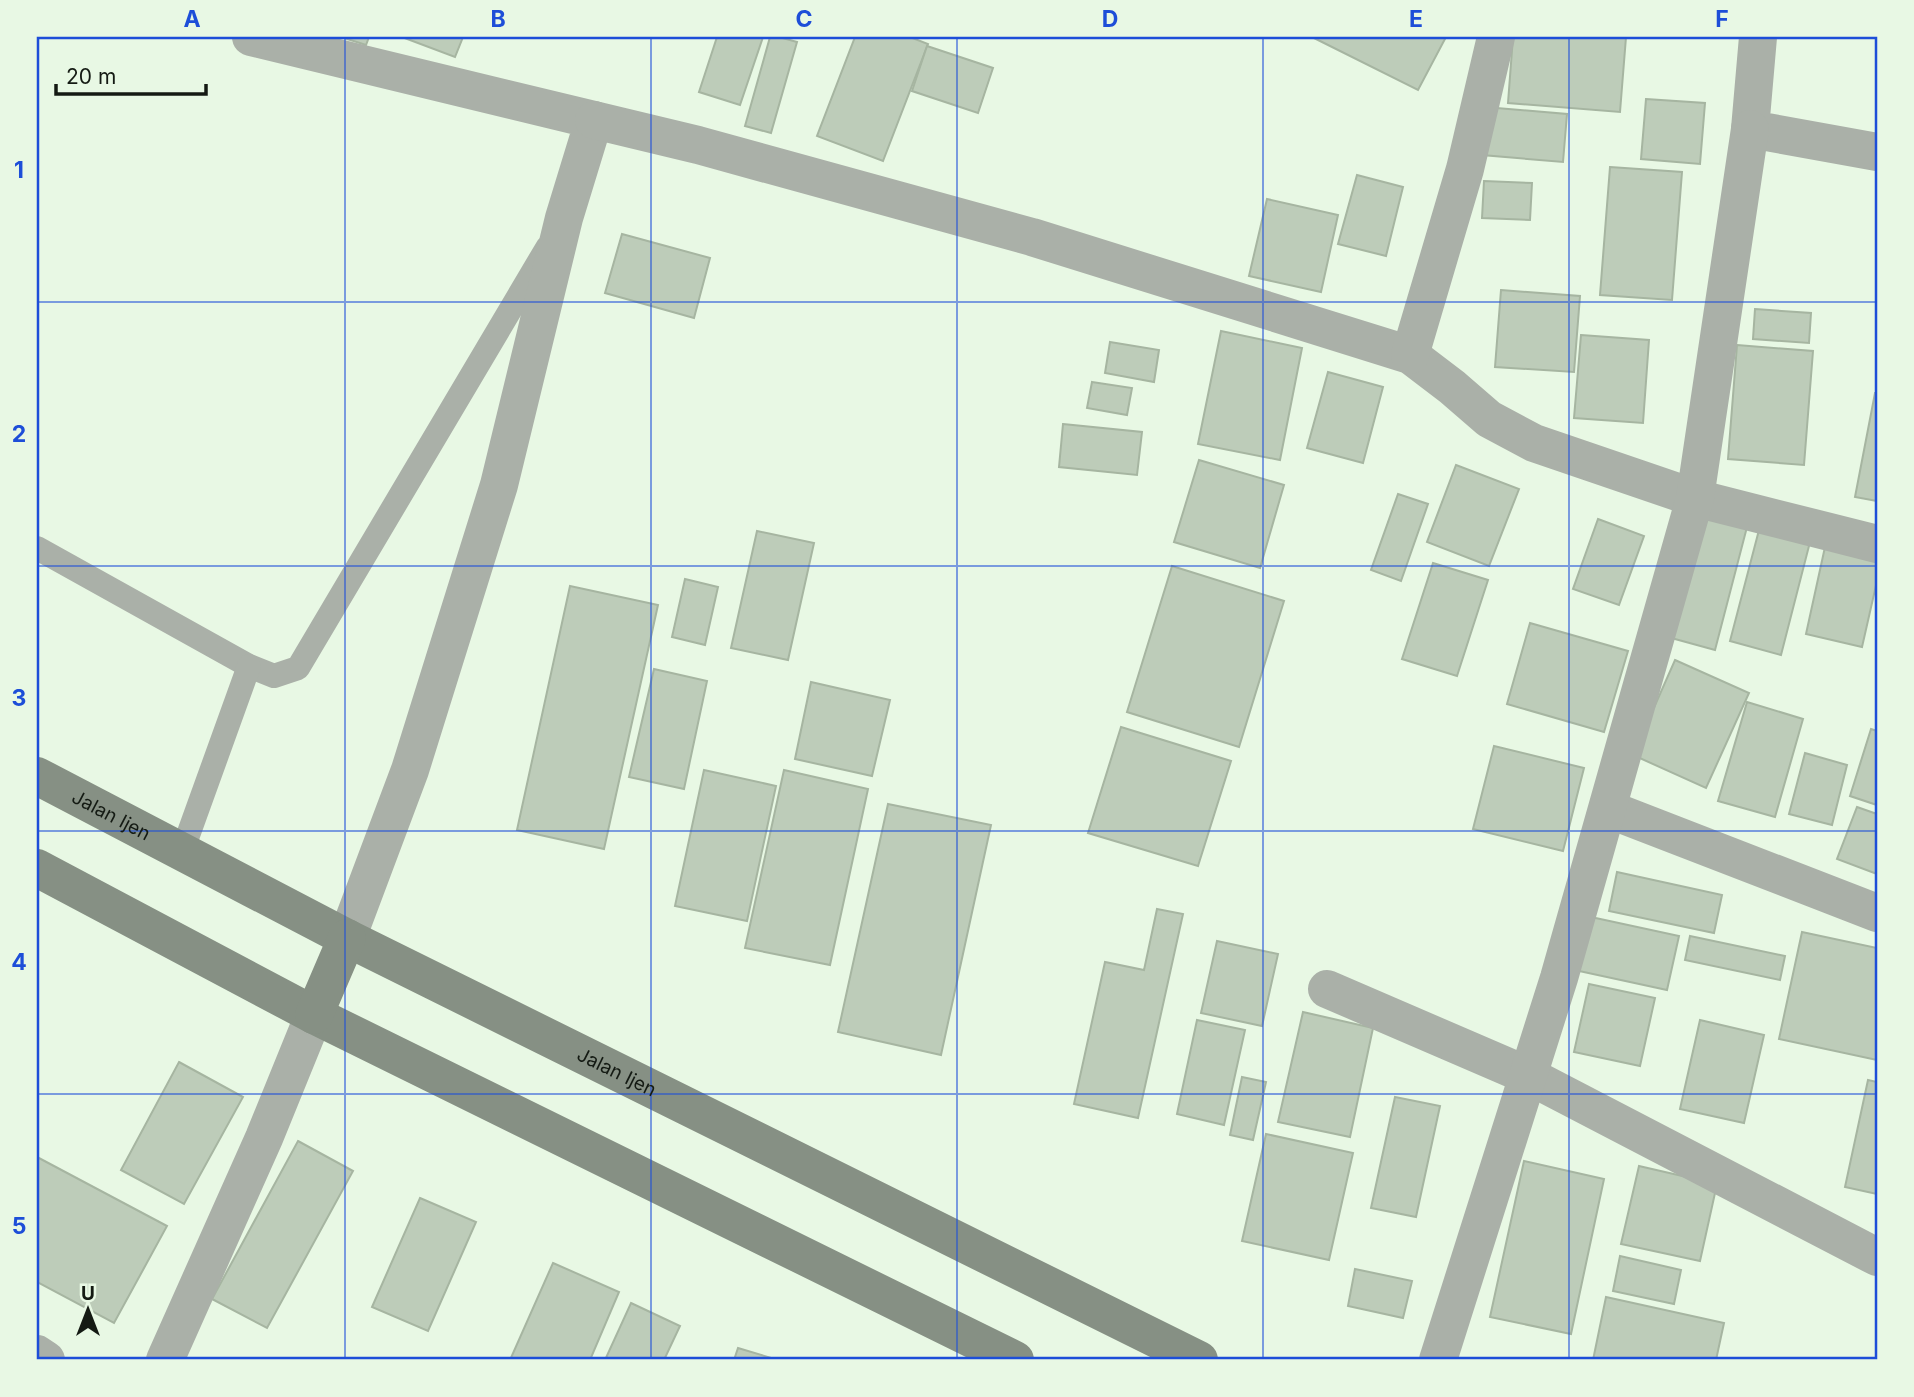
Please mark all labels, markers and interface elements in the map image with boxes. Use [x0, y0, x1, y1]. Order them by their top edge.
text: A [183, 5, 201, 33]
text: B [490, 5, 506, 33]
text: C [795, 5, 813, 33]
text: D [1102, 5, 1118, 33]
text: E [1409, 5, 1423, 33]
text: F [1715, 5, 1729, 33]
scale bar [56, 52, 206, 96]
text: 20 m [66, 64, 116, 89]
text: 1 [14, 156, 24, 184]
text: 2 [12, 420, 26, 448]
text: 3 [12, 684, 26, 712]
street label: Jalan Ijen [68, 785, 154, 845]
text: 4 [11, 948, 27, 976]
street label: Jalan Ijen [573, 1043, 660, 1101]
text: 5 [12, 1212, 26, 1240]
north arrow [52, 1274, 122, 1344]
text: U [81, 1282, 95, 1305]

